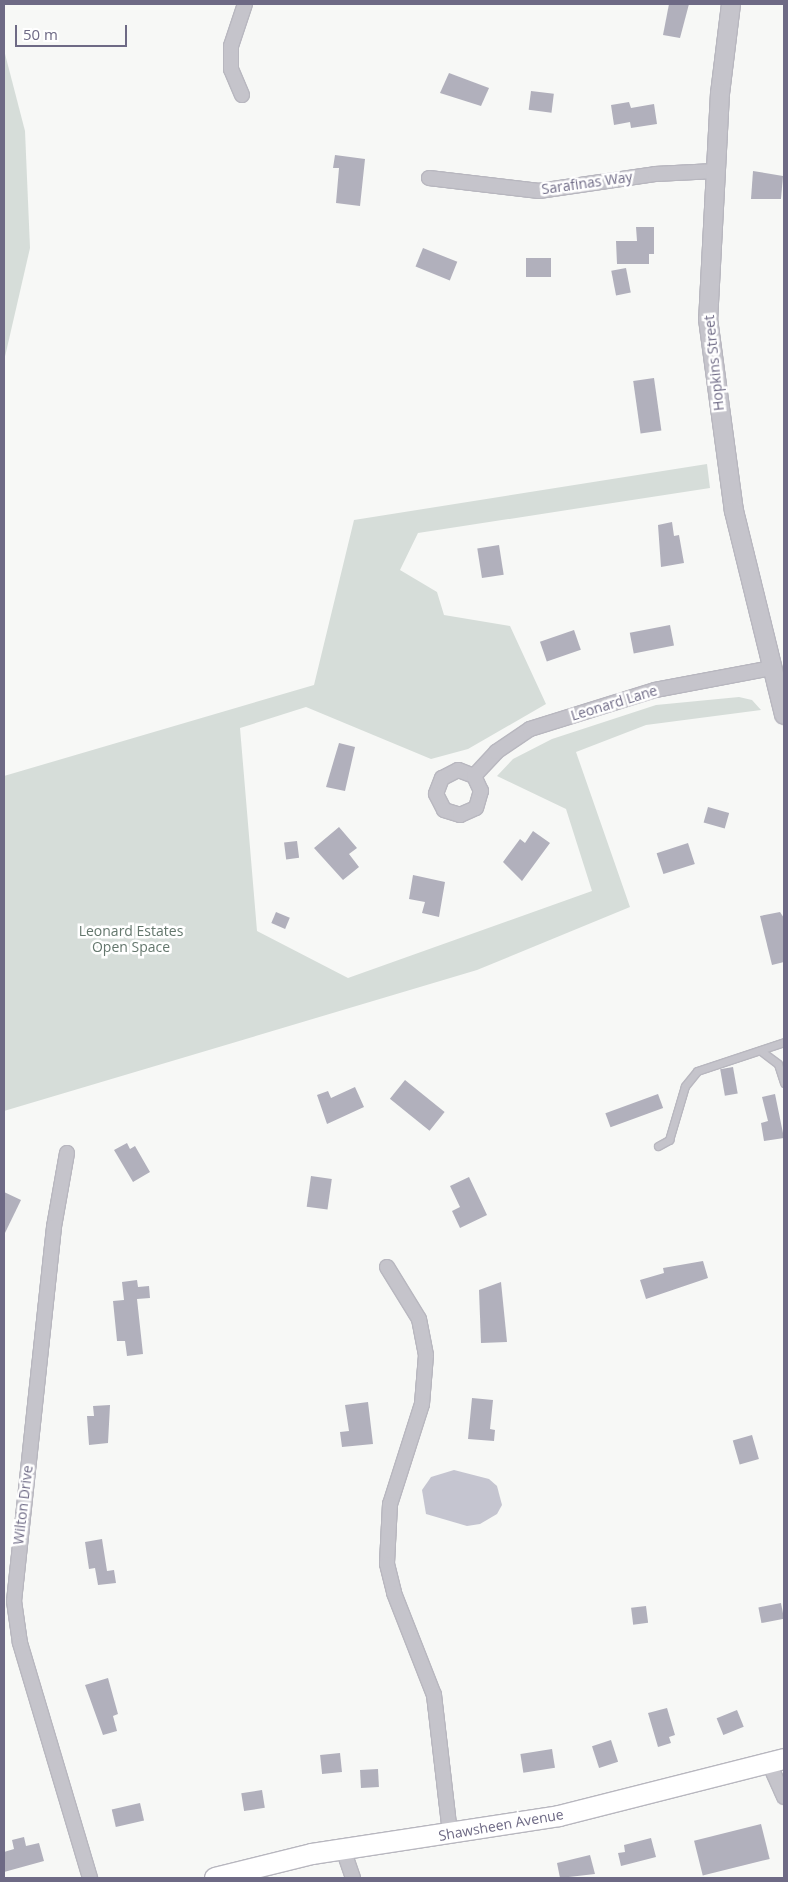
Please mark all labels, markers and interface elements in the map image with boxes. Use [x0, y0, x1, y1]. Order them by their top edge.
scale bar [18, 15, 130, 47]
text: 50 m [23, 24, 58, 44]
street label: Sarafinas Way [540, 168, 634, 198]
street label: Hopkins Street [701, 314, 727, 412]
street label: Leonard Lane [569, 682, 659, 724]
park label: Leonard Estates Open Space [79, 923, 183, 956]
street label: Wilton Drive [10, 1464, 36, 1546]
street label: Shawsheen Avenue [437, 1806, 565, 1844]

